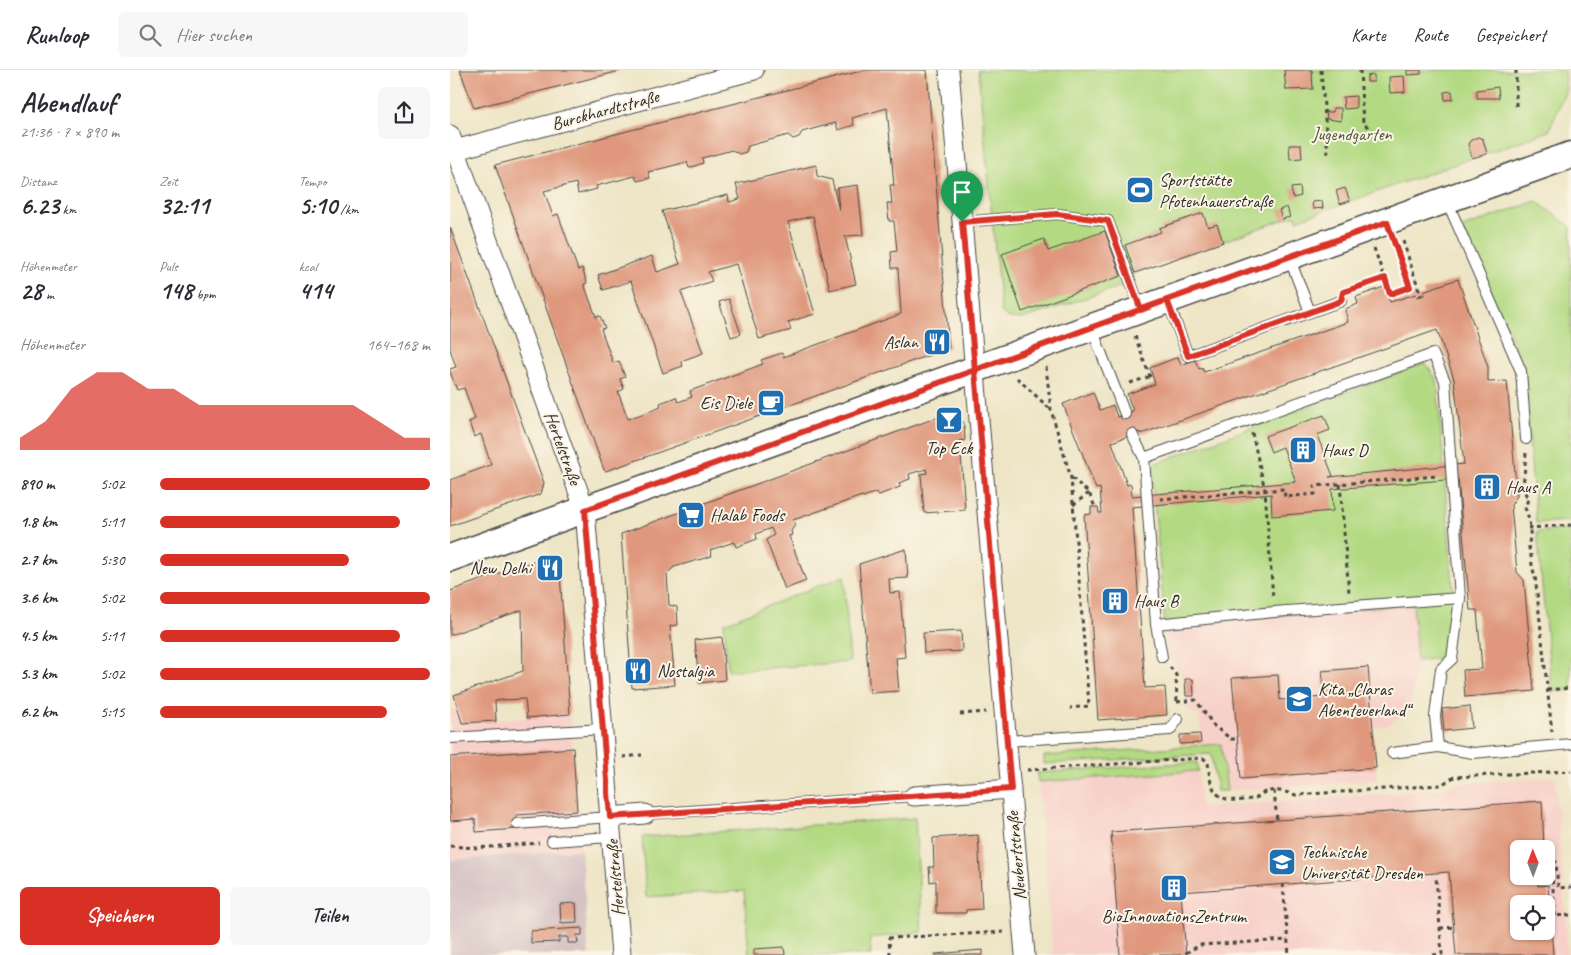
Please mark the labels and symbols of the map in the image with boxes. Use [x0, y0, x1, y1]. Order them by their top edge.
street label: Burckhardtstraße [549, 85, 662, 135]
park label: Jugendgarten [1311, 123, 1393, 145]
place label: Sportstätte Pfotenhauerstraße [1159, 169, 1274, 212]
pin [941, 171, 983, 222]
sports icon: Sportstätte Pfotenhauerstraße [1125, 175, 1155, 205]
restaurant icon: Aslan [922, 327, 952, 357]
place label: Aslan [884, 331, 919, 353]
cafe icon: Eis Diele [756, 388, 786, 418]
place label: Eis Diele [700, 392, 753, 414]
bar icon: Top Eck [934, 405, 964, 435]
street label: Hertelstraße [540, 408, 587, 489]
building icon: Haus D [1288, 435, 1318, 465]
place label: Top Eck [926, 437, 974, 459]
place label: Haus D [1322, 439, 1369, 461]
building icon: Haus A [1472, 472, 1502, 502]
place label: Haus A [1506, 476, 1551, 498]
supermarket icon: Halab Foods [676, 500, 706, 530]
place label: Halab Foods [710, 504, 786, 526]
restaurant icon: New Delhi [535, 553, 565, 583]
place label: New Delhi [470, 557, 534, 579]
building icon: Haus B [1100, 586, 1130, 616]
place label: Haus B [1134, 590, 1180, 612]
restaurant icon: Nostalgia [623, 656, 653, 686]
place label: Nostalgia [657, 660, 715, 682]
place label: Kita „Claras Abenteuerland“ [1318, 678, 1414, 721]
school or university icon: Kita „Claras Abenteuerland“ [1284, 684, 1314, 714]
street label: Neubertstraße [1001, 810, 1031, 901]
street label: Hertelstraße [601, 838, 629, 917]
north arrow [1510, 840, 1555, 885]
place label: Technische Universität Dresden [1301, 841, 1424, 884]
school or university icon: Technische Universität Dresden [1267, 847, 1297, 877]
building icon: BioInnovationsZentrum [1159, 873, 1189, 903]
place label: BioInnovationsZentrum [1102, 905, 1248, 927]

